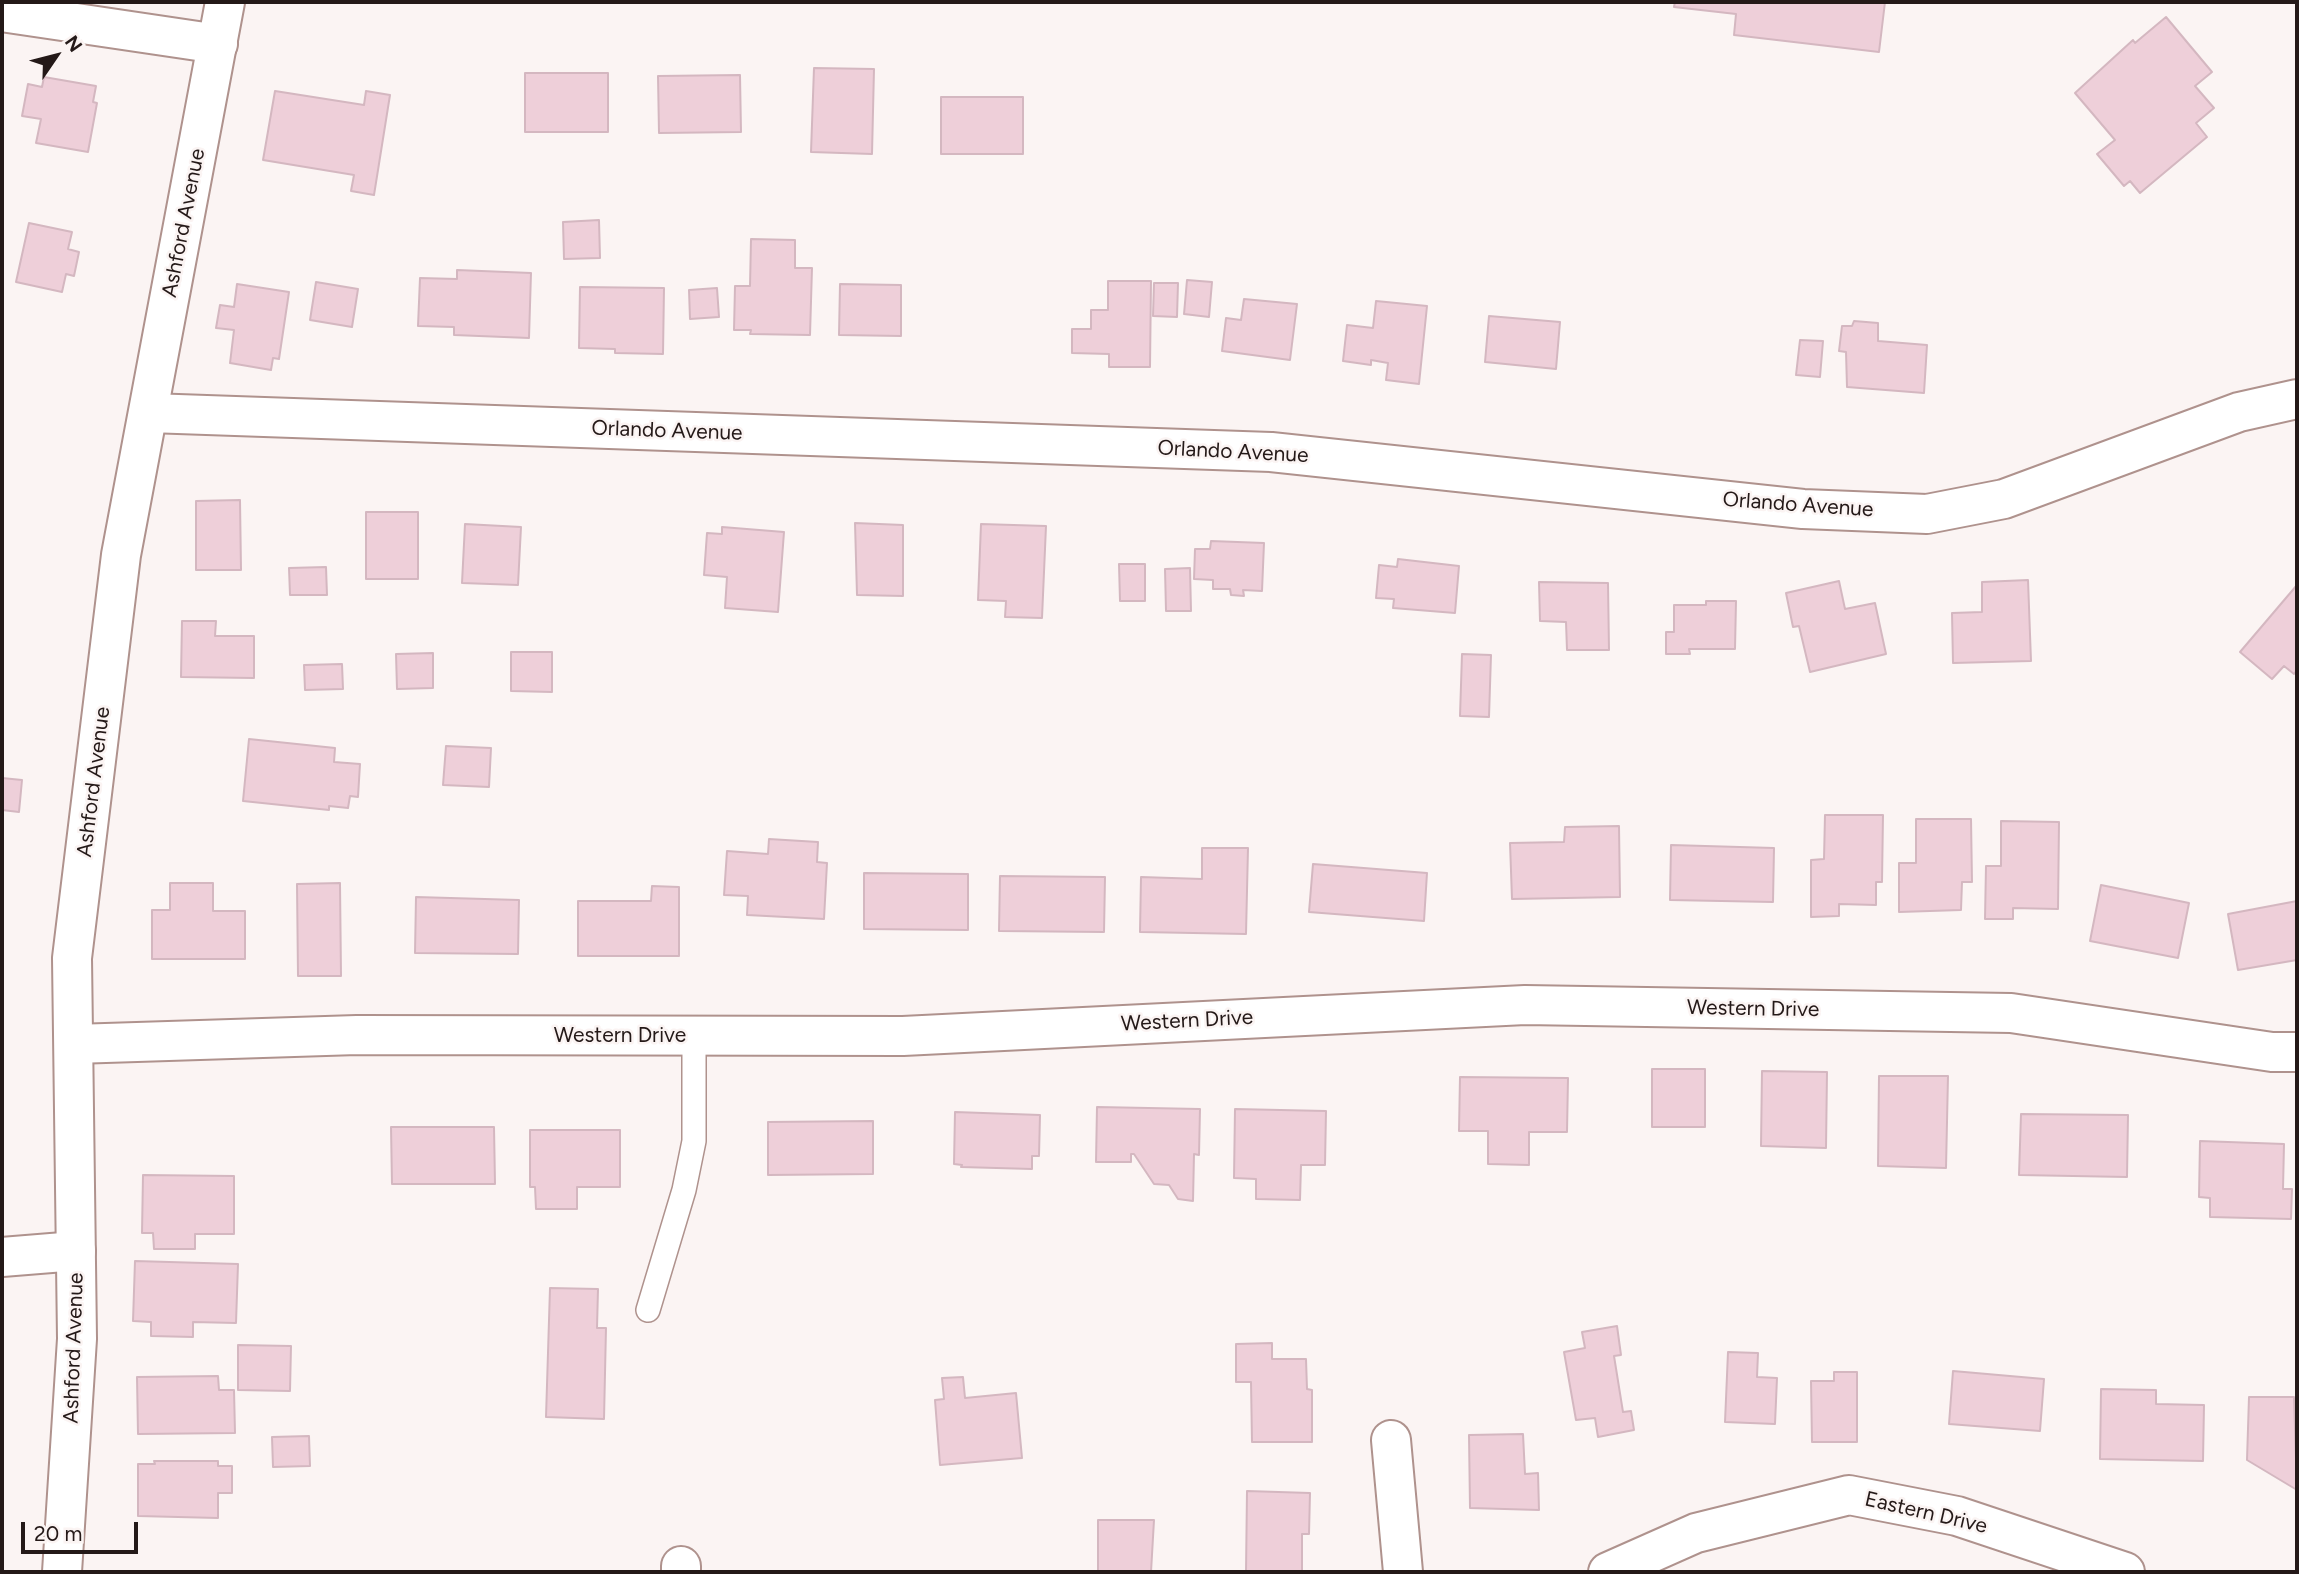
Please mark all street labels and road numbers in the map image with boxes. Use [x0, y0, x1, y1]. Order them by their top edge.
street label: Ashford Avenue [157, 146, 211, 300]
street label: Orlando Avenue [591, 416, 743, 446]
street label: Orlando Avenue [1157, 435, 1309, 469]
street label: Orlando Avenue [1722, 487, 1874, 523]
street label: Ashford Avenue [72, 705, 116, 859]
street label: Western Drive [1687, 995, 1819, 1023]
street label: Western Drive [1120, 1005, 1254, 1037]
street label: Western Drive [554, 1023, 686, 1049]
street label: Ashford Avenue [59, 1272, 89, 1424]
street label: Eastern Drive [1862, 1487, 1990, 1539]

